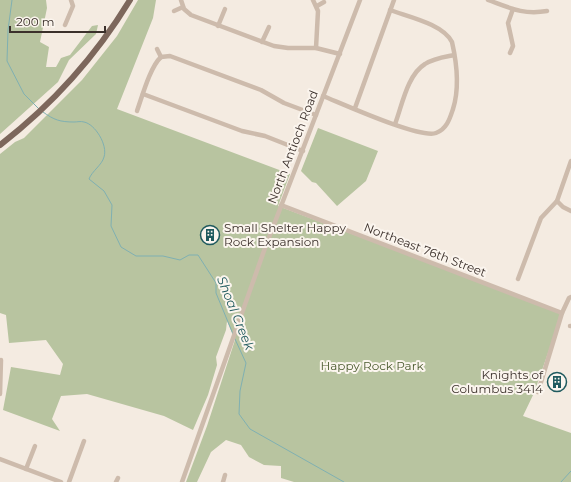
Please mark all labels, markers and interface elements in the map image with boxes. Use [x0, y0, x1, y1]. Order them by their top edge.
scale bar [10, 8, 105, 34]
text: 200 m [16, 14, 55, 29]
street label: North Antioch Road [264, 88, 321, 206]
street label: Northeast 76th Street [362, 219, 489, 280]
place label: Small Shelter Happy Rock Expansion [224, 220, 346, 249]
building icon: Small Shelter Happy Rock Expansion [199, 224, 221, 246]
water label: Shoal Creek [214, 274, 259, 354]
park label: Happy Rock Park [320, 358, 424, 373]
place label: Knights of Columbus 3414 [451, 367, 544, 396]
building icon: Knights of Columbus 3414 [546, 371, 568, 393]

